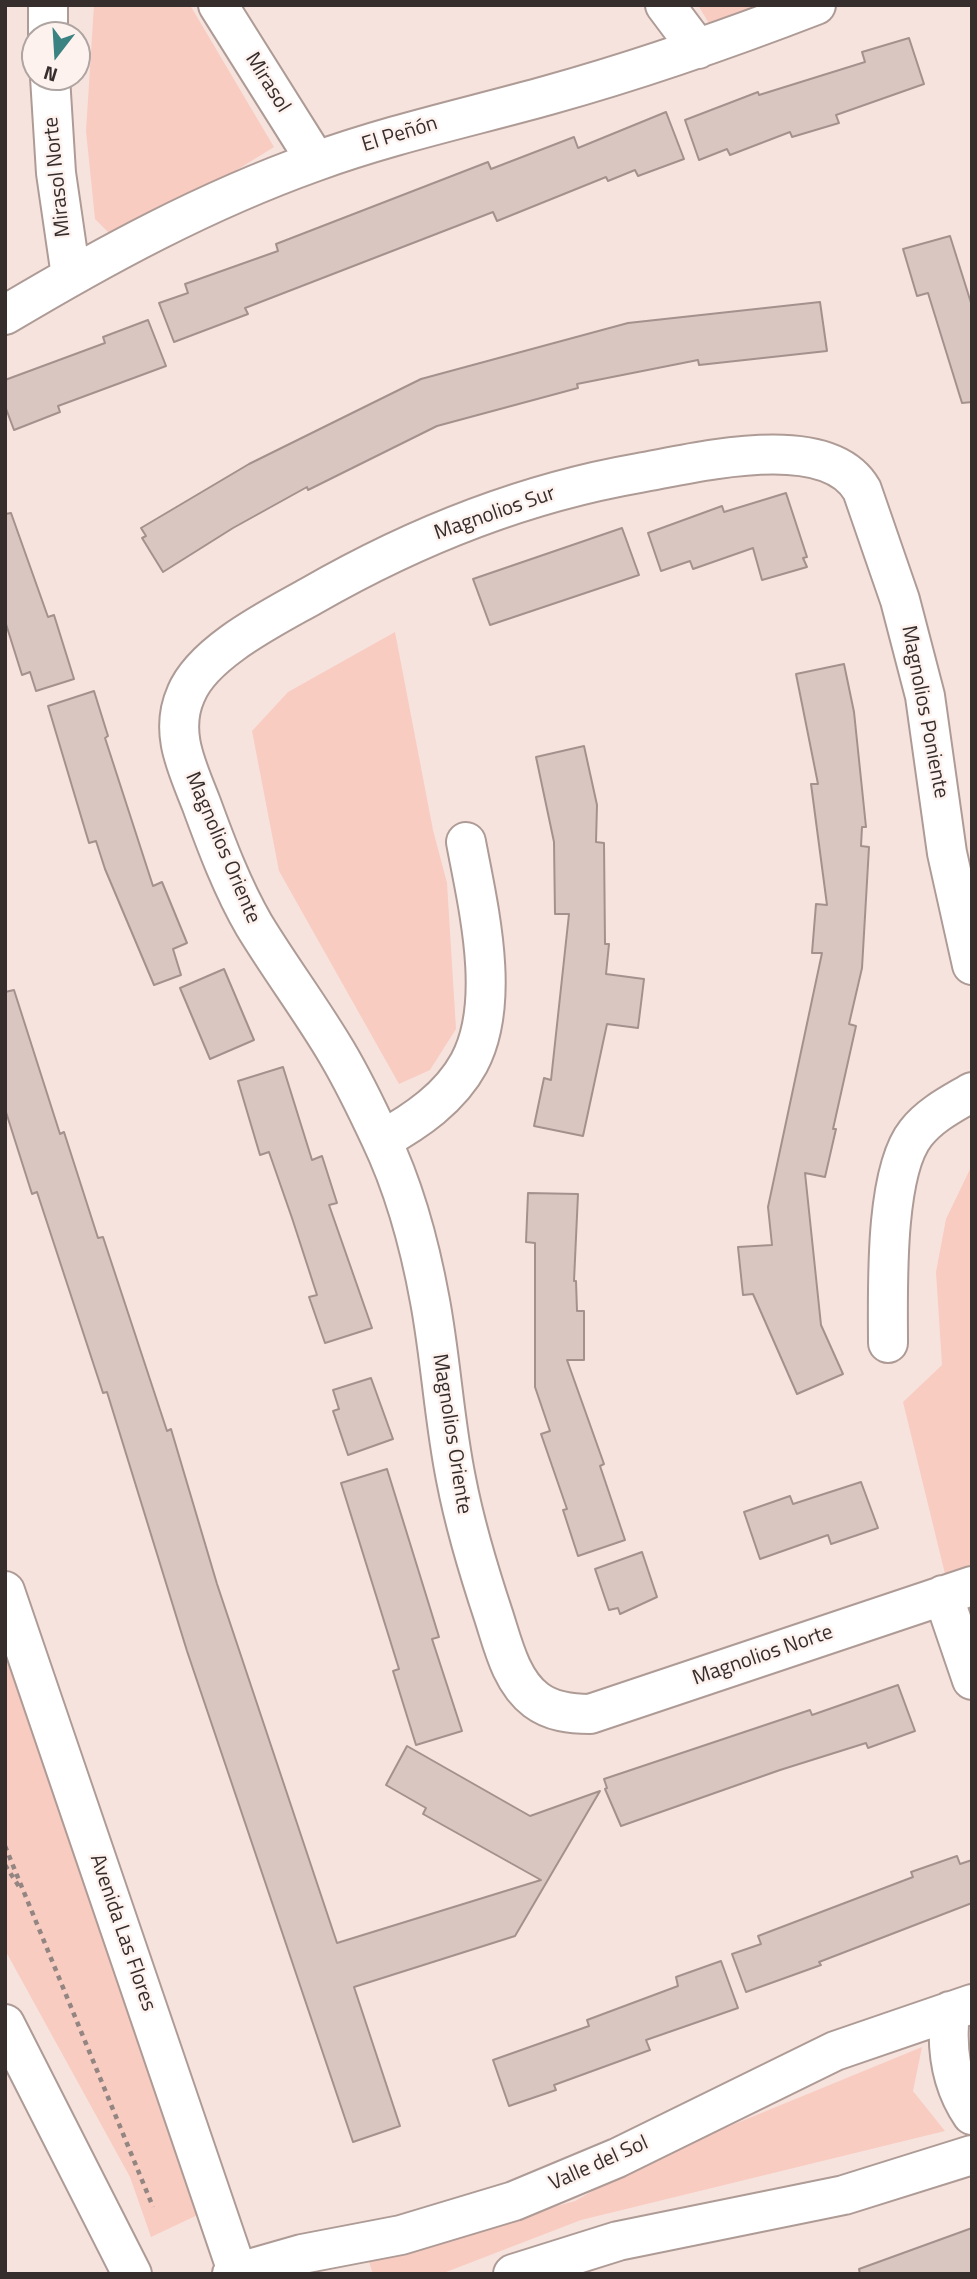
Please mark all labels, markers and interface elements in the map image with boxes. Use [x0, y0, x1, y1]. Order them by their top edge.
north arrow [21, 21, 91, 91]
street label: Mirasol [239, 48, 295, 118]
text: N [40, 59, 61, 90]
street label: El Peñón [359, 112, 441, 158]
street label: Mirasol Norte [39, 116, 77, 238]
street label: Magnolios Sur [431, 482, 559, 546]
street label: Magnolios Poniente [895, 624, 953, 800]
street label: Magnolios Oriente [179, 769, 265, 927]
street label: Magnolios Oriente [426, 1352, 476, 1516]
street label: Magnolios Norte [690, 1620, 836, 1692]
street label: Avenida Las Flores [83, 1851, 161, 2015]
street label: Valle del Sol [546, 2131, 652, 2197]

